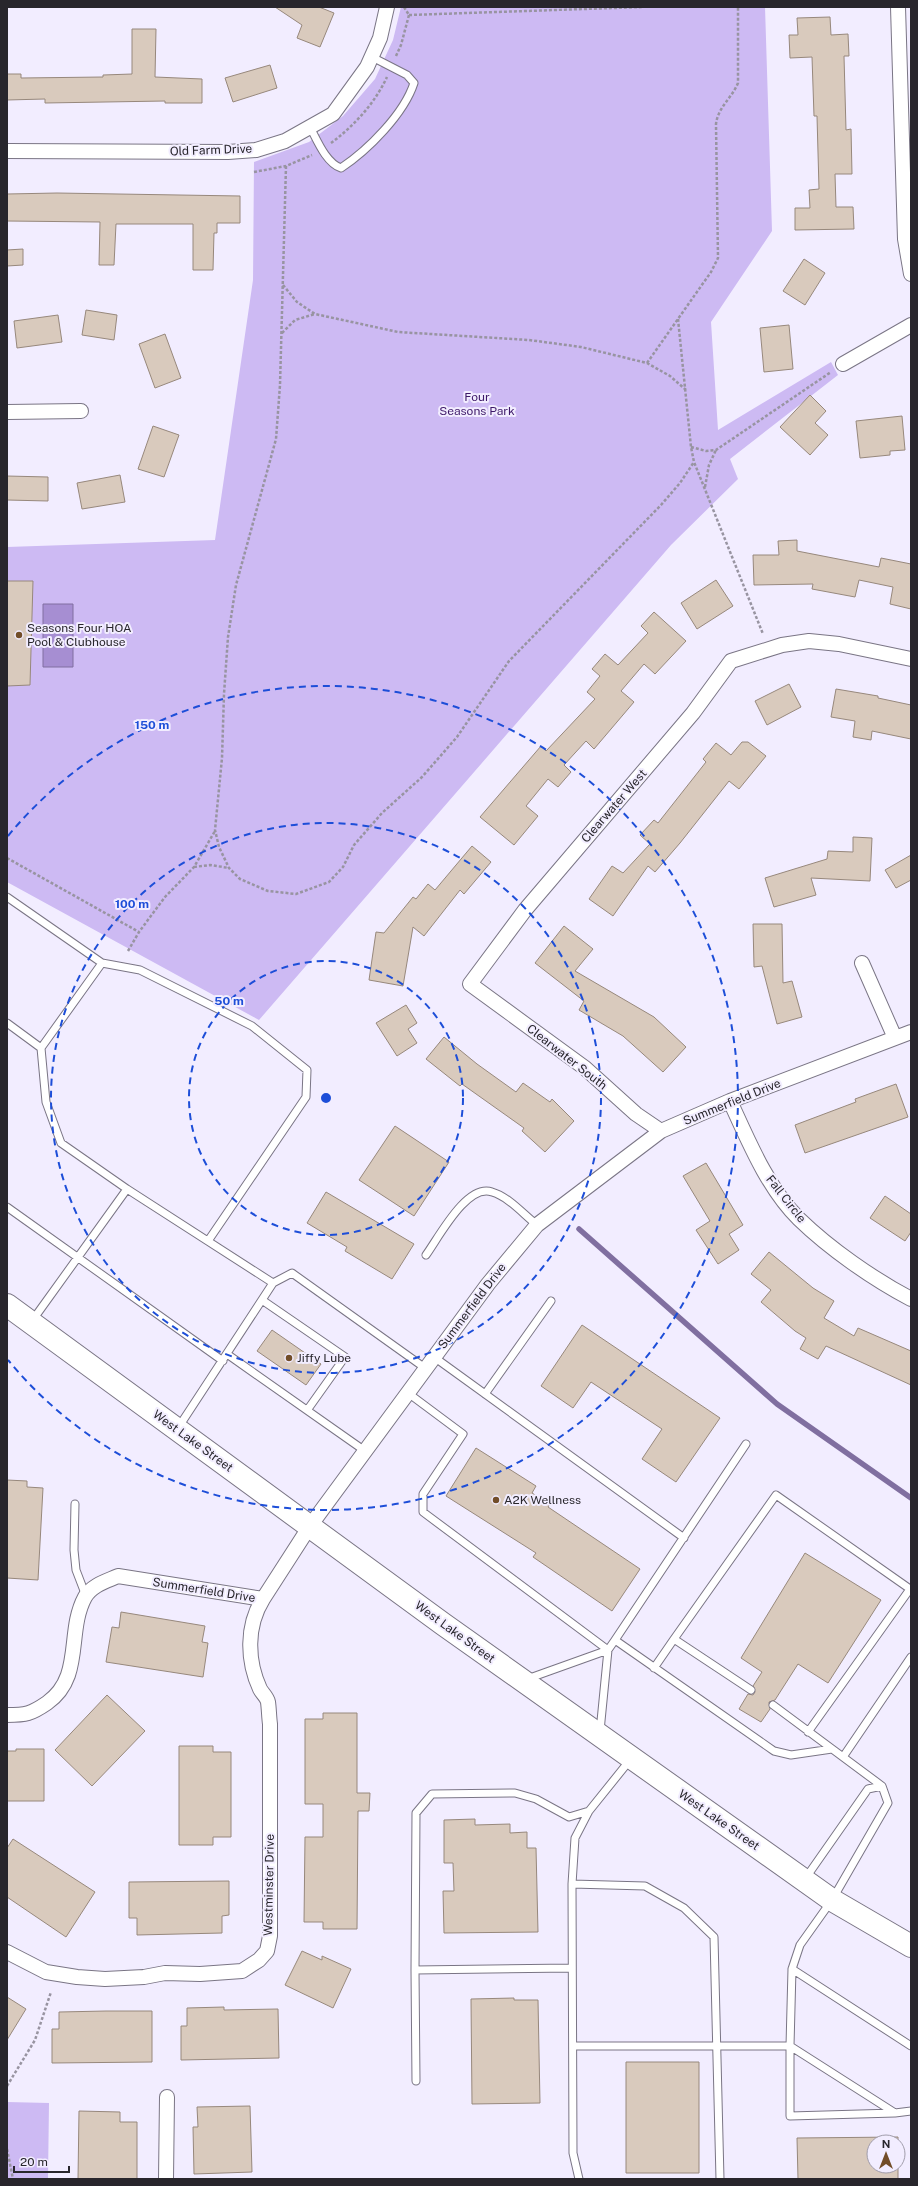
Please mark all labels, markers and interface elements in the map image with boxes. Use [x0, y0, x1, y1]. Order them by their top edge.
street label: Old Farm Drive [170, 142, 253, 158]
park label: Four Seasons Park [439, 390, 515, 418]
place label: Seasons Four HOA Pool & Clubhouse [27, 621, 132, 649]
marker: Seasons Four HOA Pool & Clubhouse [14, 630, 24, 640]
text: 150 m [135, 718, 169, 732]
street label: Clearwater West [578, 766, 650, 845]
text: 100 m [115, 897, 149, 911]
text: 50 m [214, 994, 244, 1008]
street label: Clearwater South [524, 1021, 610, 1093]
street label: Summerfield Drive [681, 1076, 783, 1128]
centre of rings [319, 1091, 333, 1105]
street label: Fall Circle [763, 1173, 809, 1226]
street label: Summerfield Drive [435, 1260, 509, 1352]
place label: Jiffy Lube [297, 1351, 351, 1365]
marker: Jiffy Lube [284, 1353, 294, 1363]
street label: West Lake Street [150, 1407, 236, 1475]
place label: A2K Wellness [504, 1493, 581, 1507]
marker: A2K Wellness [491, 1495, 501, 1505]
street label: Summerfield Drive [152, 1575, 257, 1605]
street label: West Lake Street [412, 1598, 498, 1666]
street label: West Lake Street [676, 1787, 762, 1853]
street label: Westminster Drive [261, 1834, 277, 1936]
north arrow [866, 2134, 906, 2174]
text: N [882, 2138, 890, 2150]
scale bar [14, 2148, 69, 2174]
text: 20 m [20, 2155, 48, 2169]

